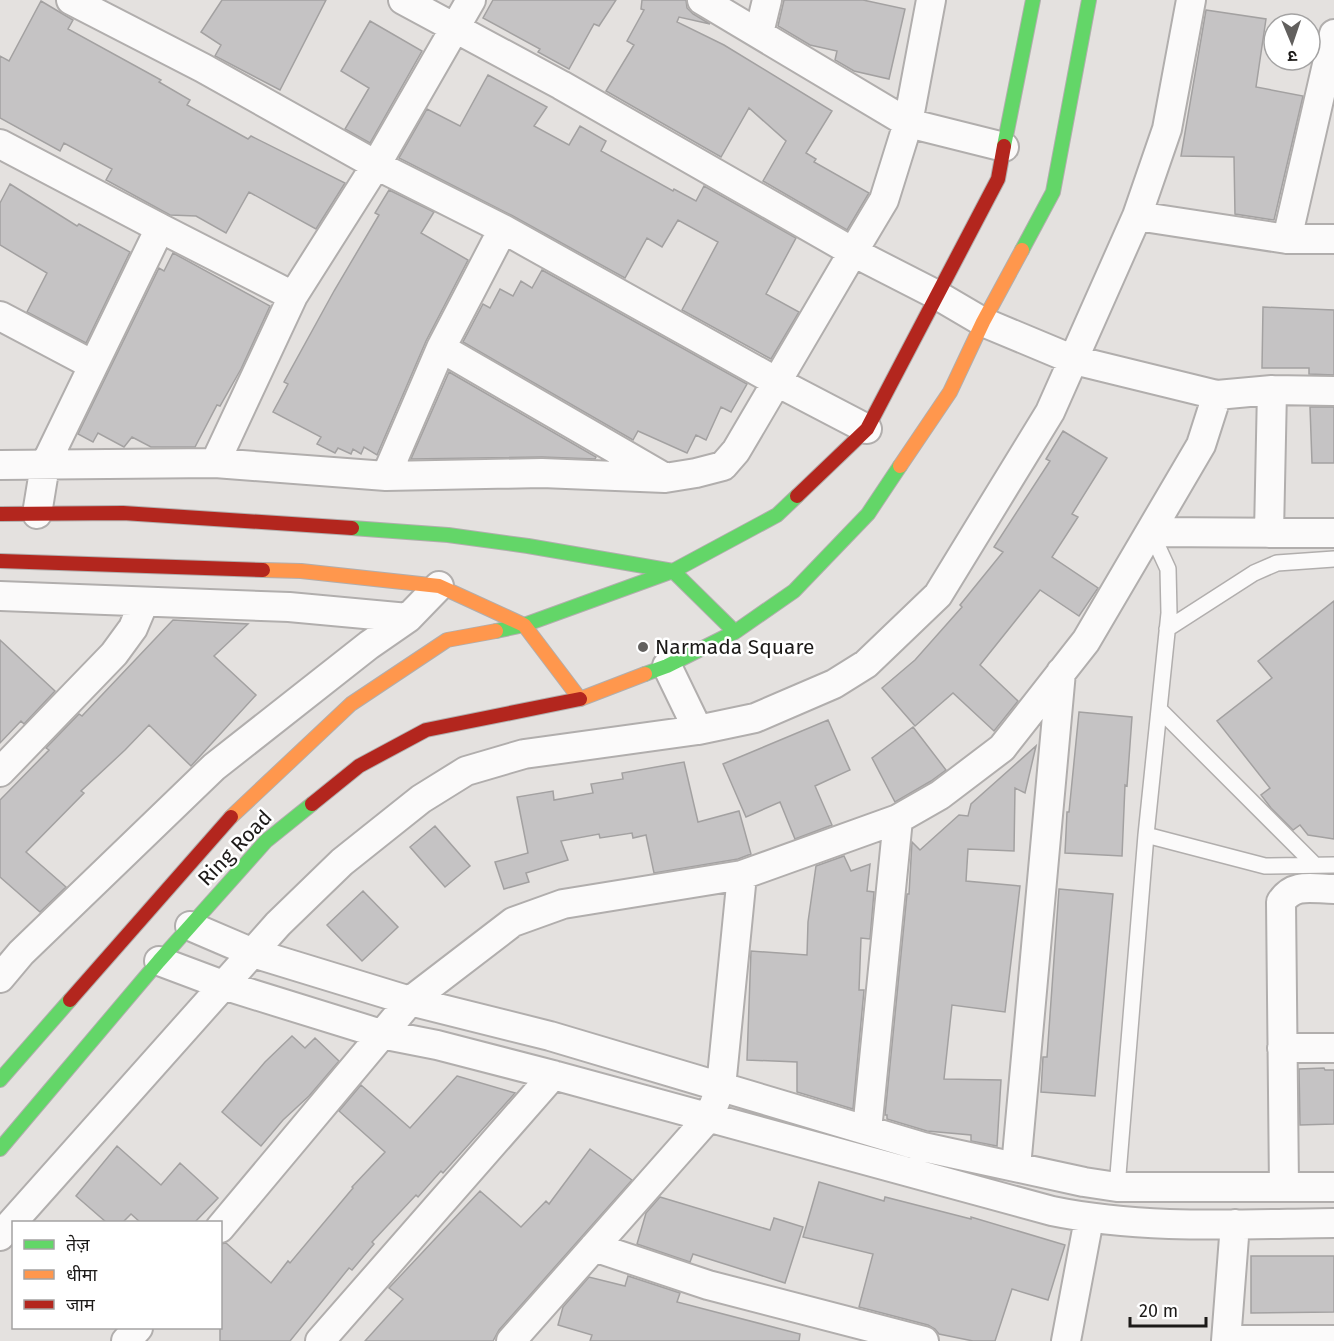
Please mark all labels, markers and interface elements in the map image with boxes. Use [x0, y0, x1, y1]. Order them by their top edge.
north arrow [1262, 12, 1322, 72]
text: उ [1287, 47, 1298, 66]
place label: Narmada Square [655, 634, 814, 660]
marker: Narmada Square [636, 640, 650, 654]
street label: Ring Road [192, 804, 278, 892]
legend [12, 1221, 222, 1329]
text: तेज़ [66, 1234, 90, 1256]
text: धीमा [66, 1264, 97, 1286]
scale bar [1130, 1290, 1206, 1328]
text: जाम [66, 1294, 96, 1316]
text: 20 m [1139, 1300, 1178, 1322]

